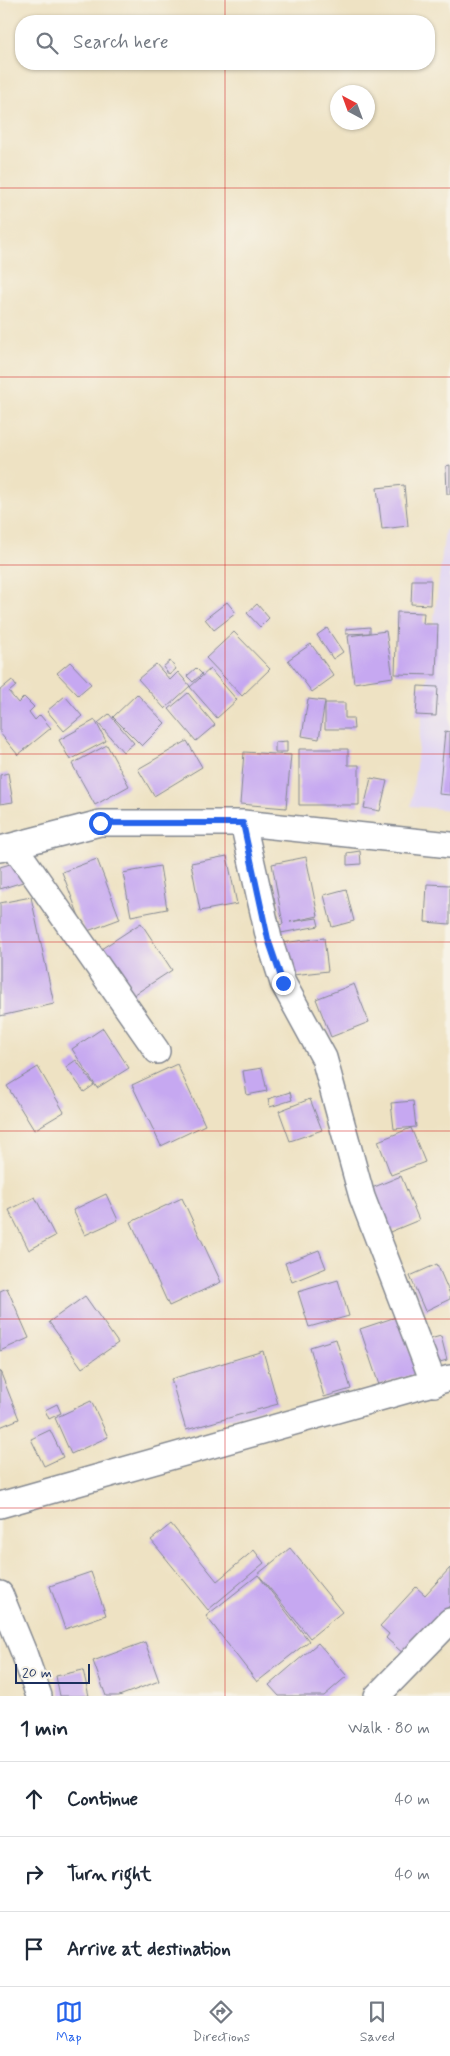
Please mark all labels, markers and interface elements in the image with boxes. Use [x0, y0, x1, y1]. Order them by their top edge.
search box [15, 15, 435, 70]
icon: search [33, 29, 61, 57]
text: Search here [73, 30, 169, 55]
north arrow [330, 85, 375, 130]
route start [89, 812, 112, 835]
route end [272, 972, 295, 995]
scale bar [15, 1661, 90, 1684]
text: 20 m [22, 1664, 52, 1682]
text: 1 min [20, 1715, 68, 1743]
text: Walk · 80 m [348, 1718, 430, 1739]
icon: ahead [20, 1785, 48, 1813]
text: Continue [67, 1787, 138, 1812]
text: 40 m [394, 1789, 430, 1810]
icon: right [20, 1860, 48, 1888]
text: Turn right [67, 1862, 151, 1887]
text: 40 m [394, 1864, 430, 1885]
icon: arrive [20, 1935, 48, 1963]
text: Arrive at destination [67, 1937, 231, 1962]
tab: Map [55, 1998, 83, 2046]
tab: Directions [193, 1998, 250, 2046]
tab: Saved [360, 1998, 395, 2046]

